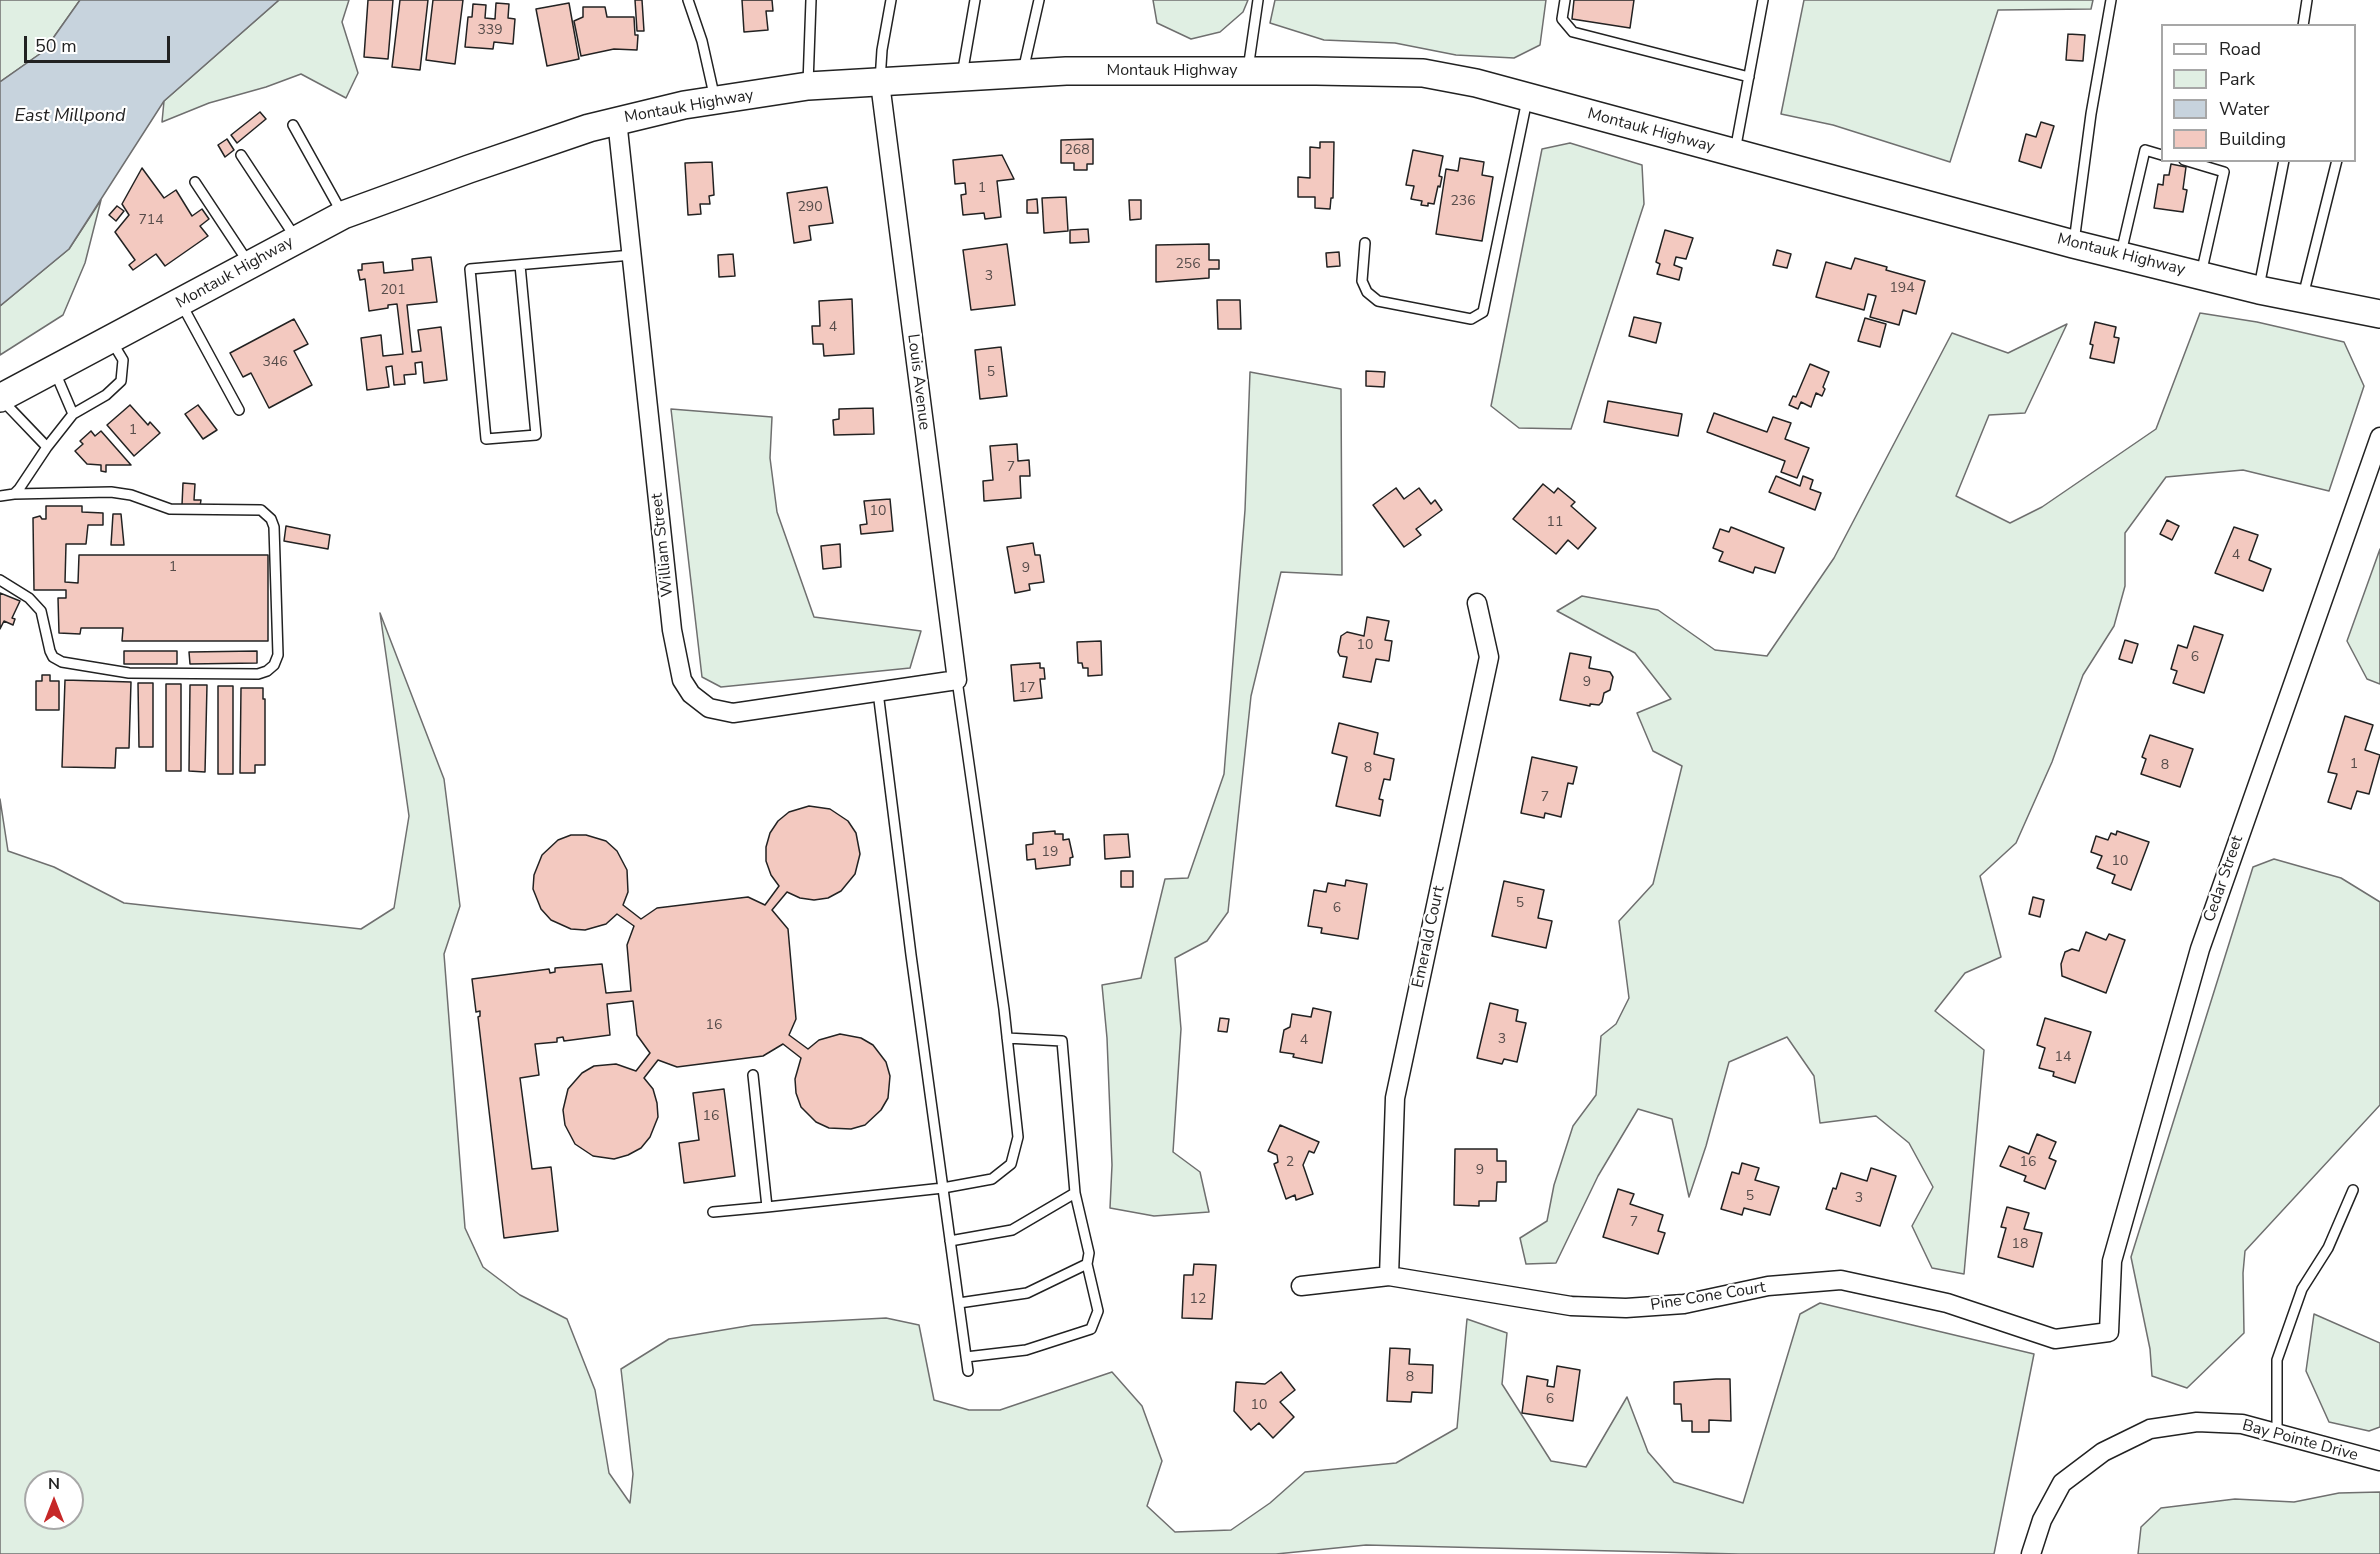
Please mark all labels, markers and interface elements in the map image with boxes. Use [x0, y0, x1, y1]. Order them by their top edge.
house number: 339 [477, 23, 503, 39]
scale bar [27, 24, 172, 62]
legend [2161, 24, 2356, 162]
text: 50 m [35, 34, 77, 58]
text: Road [2219, 37, 2261, 61]
street label: Montauk Highway [1106, 61, 1238, 81]
text: Park [2219, 67, 2255, 91]
street label: Montauk Highway [623, 86, 755, 128]
text: Water [2219, 97, 2270, 121]
street label: Montauk Highway [1585, 105, 1717, 157]
water label: East Millpond [15, 106, 125, 128]
text: Building [2219, 127, 2286, 151]
house number: 268 [1064, 143, 1090, 159]
house number: 1 [978, 181, 986, 197]
house number: 236 [1450, 194, 1476, 210]
house number: 290 [797, 200, 823, 216]
house number: 714 [138, 213, 164, 229]
street label: Montauk Highway [2055, 230, 2187, 280]
street label: Montauk Highway [173, 233, 297, 313]
house number: 256 [1175, 257, 1201, 273]
house number: 3 [985, 269, 993, 285]
house number: 194 [1889, 281, 1915, 297]
house number: 201 [380, 283, 406, 299]
house number: 4 [829, 320, 837, 336]
street label: Louis Avenue [903, 333, 933, 431]
house number: 346 [262, 355, 288, 371]
house number: 5 [987, 365, 995, 381]
house number: 1 [129, 423, 137, 439]
house number: 7 [1007, 460, 1015, 476]
street label: William Street [648, 492, 678, 598]
house number: 10 [870, 504, 886, 520]
house number: 11 [1547, 515, 1563, 531]
house number: 4 [2232, 548, 2240, 564]
house number: 1 [169, 560, 177, 576]
house number: 9 [1022, 561, 1030, 577]
house number: 10 [1357, 638, 1373, 654]
house number: 6 [2191, 650, 2199, 666]
house number: 9 [1583, 675, 1591, 691]
house number: 17 [1019, 681, 1035, 697]
house number: 1 [2350, 757, 2358, 773]
house number: 8 [2161, 758, 2169, 774]
house number: 8 [1364, 761, 1372, 777]
house number: 7 [1541, 790, 1549, 806]
street label: Cedar Street [2200, 833, 2248, 925]
house number: 19 [1042, 845, 1058, 861]
house number: 10 [2112, 854, 2128, 870]
street label: Emerald Court [1409, 884, 1449, 990]
house number: 5 [1516, 896, 1524, 912]
house number: 6 [1333, 901, 1341, 917]
house number: 16 [706, 1018, 722, 1034]
house number: 3 [1498, 1032, 1506, 1048]
house number: 4 [1300, 1033, 1308, 1049]
house number: 14 [2055, 1050, 2071, 1066]
house number: 16 [703, 1109, 719, 1125]
house number: 2 [1286, 1155, 1294, 1171]
house number: 16 [2020, 1155, 2036, 1171]
house number: 9 [1476, 1163, 1484, 1179]
house number: 5 [1746, 1189, 1754, 1205]
house number: 3 [1855, 1191, 1863, 1207]
house number: 7 [1630, 1215, 1638, 1231]
house number: 18 [2012, 1237, 2028, 1253]
street label: Pine Cone Court [1649, 1278, 1767, 1316]
house number: 12 [1190, 1292, 1206, 1308]
house number: 8 [1406, 1370, 1414, 1386]
house number: 6 [1546, 1392, 1554, 1408]
house number: 10 [1251, 1398, 1267, 1414]
street label: Bay Pointe Drive [2240, 1416, 2360, 1466]
north arrow [24, 1470, 84, 1530]
text: N [48, 1473, 60, 1495]

